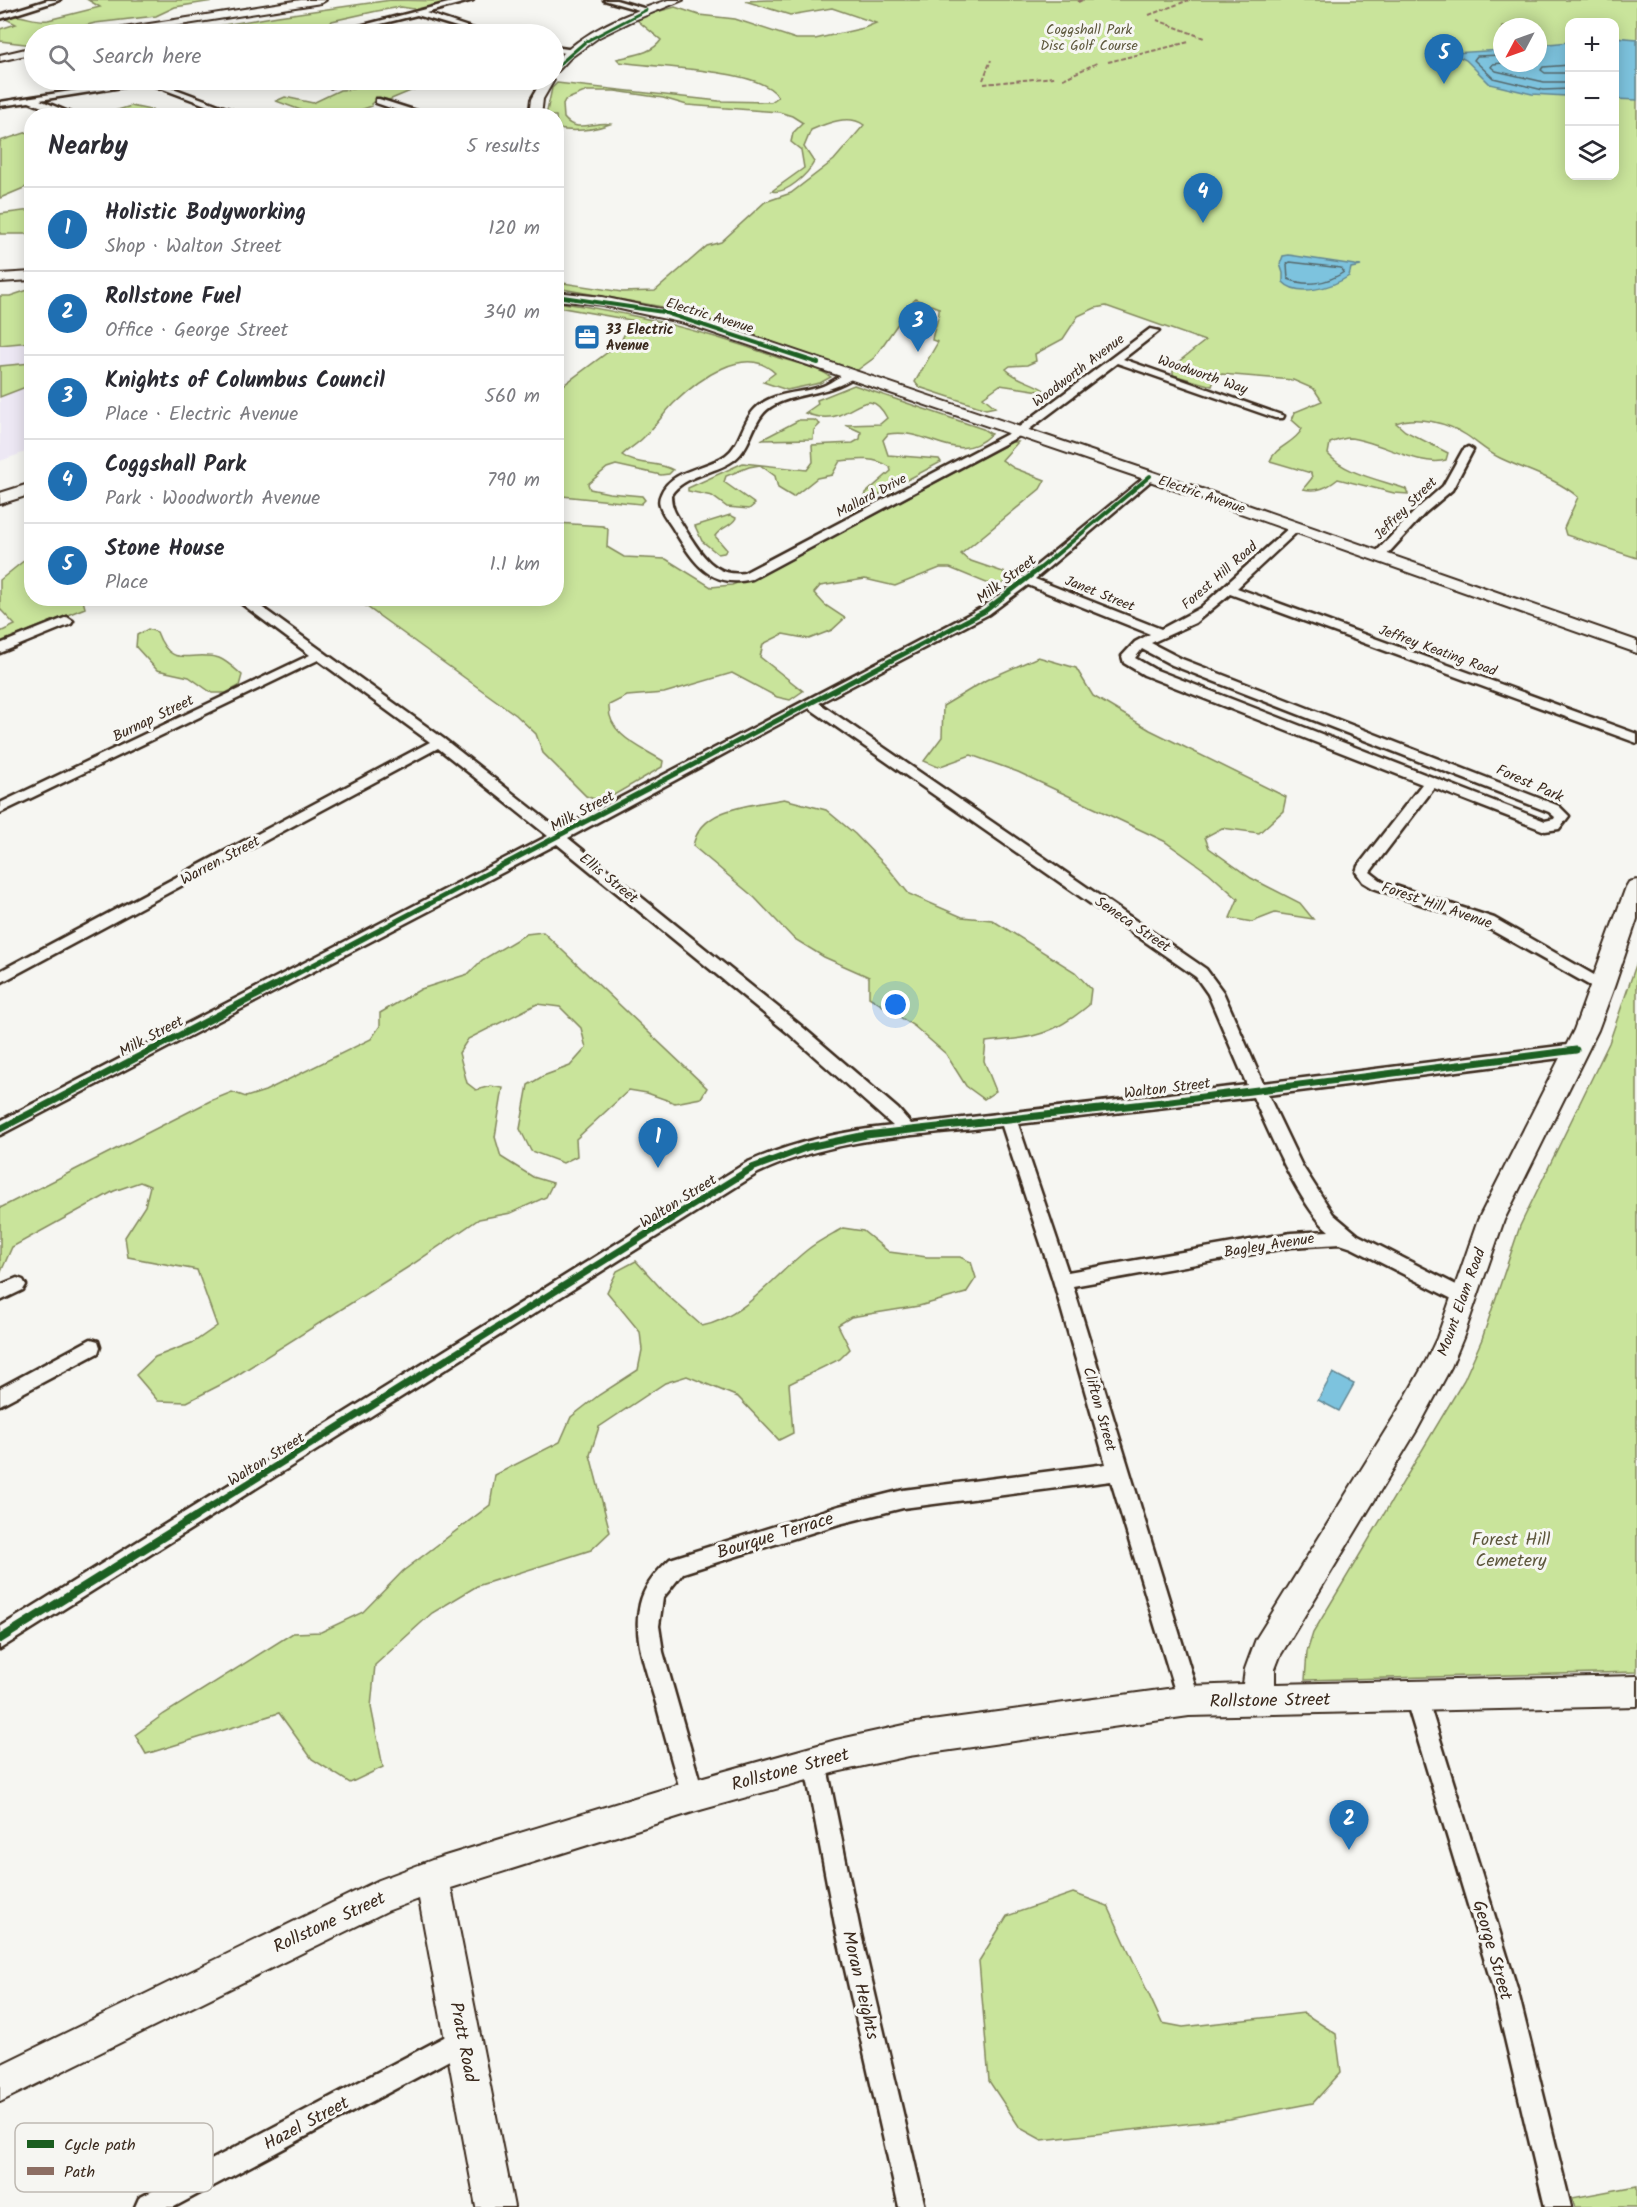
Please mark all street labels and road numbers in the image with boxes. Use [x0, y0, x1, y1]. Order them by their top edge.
street label: Electric Avenue [663, 292, 757, 340]
street label: Woodworth Avenue [1028, 328, 1130, 413]
street label: Woodworth Way [1155, 349, 1251, 401]
street label: Mallard Drive [832, 468, 911, 524]
street label: Electric Avenue [1155, 470, 1249, 520]
street label: Jeffrey Street [1369, 472, 1443, 545]
street label: Forest Hill Road [1177, 536, 1263, 615]
street label: Milk Street [971, 549, 1042, 610]
street label: Janet Street [1061, 570, 1138, 618]
street label: Jeffrey Keating Road [1376, 619, 1501, 683]
street label: Burnap Street [109, 689, 198, 749]
street label: Forest Park [1492, 758, 1568, 810]
street label: Milk Street [546, 785, 619, 839]
street label: Warren Street [176, 830, 265, 892]
street label: Ellis Street [574, 847, 643, 910]
street label: Forest Hill Avenue [1378, 876, 1496, 936]
street label: Seneca Street [1090, 890, 1175, 959]
street label: Milk Street [115, 1010, 188, 1064]
street label: Walton Street [1122, 1072, 1212, 1106]
street label: Walton Street [635, 1168, 722, 1235]
street label: Bagley Avenue [1222, 1227, 1316, 1265]
street label: Mount Elam Road [1431, 1245, 1493, 1360]
street label: Clifton Street [1076, 1364, 1123, 1454]
street label: Walton Street [223, 1426, 310, 1493]
street label: Bourque Terrace [713, 1505, 838, 1568]
street label: Rollstone Street [1209, 1686, 1332, 1717]
street label: Rollstone Street [728, 1741, 853, 1800]
street label: Rollstone Street [269, 1884, 391, 1962]
street label: George Street [1463, 1897, 1520, 2005]
street label: Moran Heights [833, 1928, 886, 2043]
street label: Pratt Road [441, 2000, 485, 2086]
street label: Hazel Street [258, 2089, 356, 2159]

